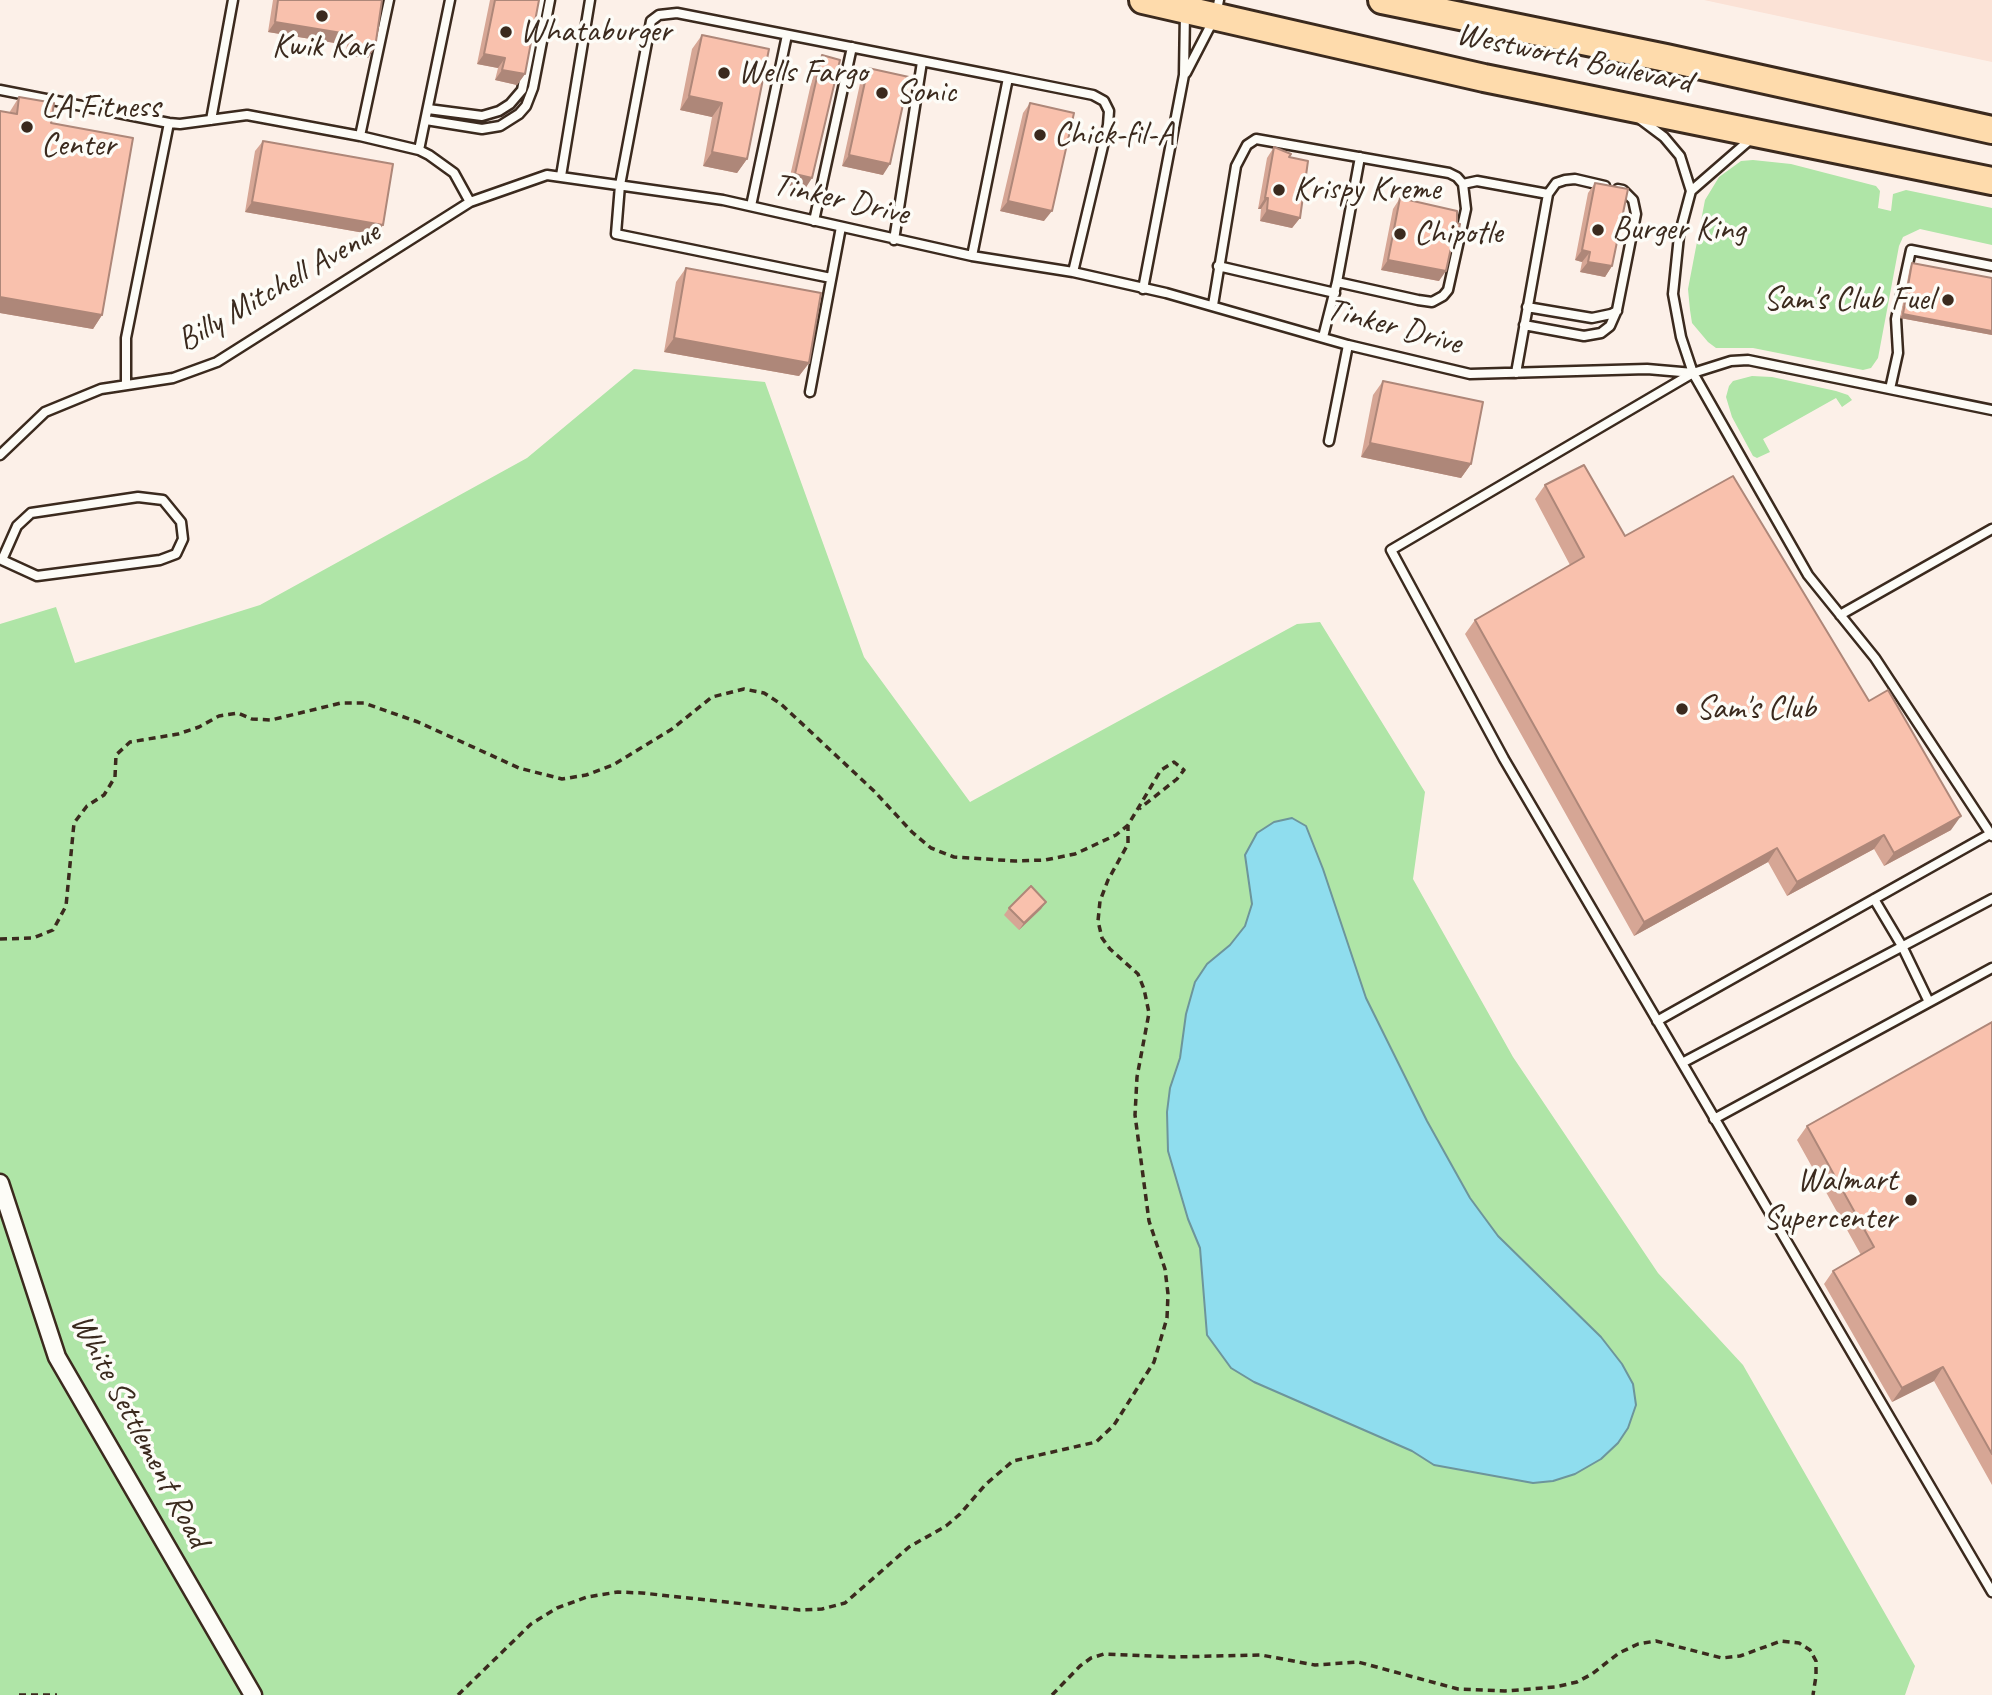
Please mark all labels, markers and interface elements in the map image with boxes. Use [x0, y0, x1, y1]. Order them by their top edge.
marker: Kwik Kar [314, 8, 330, 24]
place label: Whataburger [520, 12, 671, 52]
street label: Westworth Boulevard [1453, 15, 1695, 103]
marker: Whataburger [498, 24, 514, 40]
place label: Kwik Kar [272, 27, 372, 67]
place label: Wells Fargo [738, 53, 867, 93]
marker: Wells Fargo [716, 65, 732, 81]
place label: Sonic [896, 73, 956, 113]
marker: Sonic [874, 85, 890, 101]
place label: LA Fitness Center [41, 88, 160, 166]
place label: Chick-fil-A [1054, 115, 1173, 155]
marker: LA Fitness Center [19, 119, 35, 135]
marker: Chick-fil-A [1032, 127, 1048, 143]
street label: Tinker Drive [769, 165, 913, 235]
place label: Krispy Kreme [1293, 170, 1441, 210]
marker: Krispy Kreme [1271, 182, 1287, 198]
place label: Burger King [1612, 210, 1745, 250]
street label: Billy Mitchell Avenue [171, 213, 387, 361]
place label: Chipotle [1414, 214, 1502, 254]
marker: Burger King [1590, 222, 1606, 238]
marker: Chipotle [1392, 226, 1408, 242]
place label: Sam's Club Fuel [1763, 280, 1934, 320]
street label: Tinker Drive [1322, 290, 1466, 364]
marker: Sam's Club Fuel [1940, 292, 1956, 308]
place label: Sam's Club [1696, 689, 1816, 729]
marker: Sam's Club [1674, 701, 1690, 717]
place label: Walmart Supercenter [1763, 1161, 1897, 1239]
marker: Walmart Supercenter [1903, 1192, 1919, 1208]
street label: White Settlement Road [61, 1308, 217, 1554]

